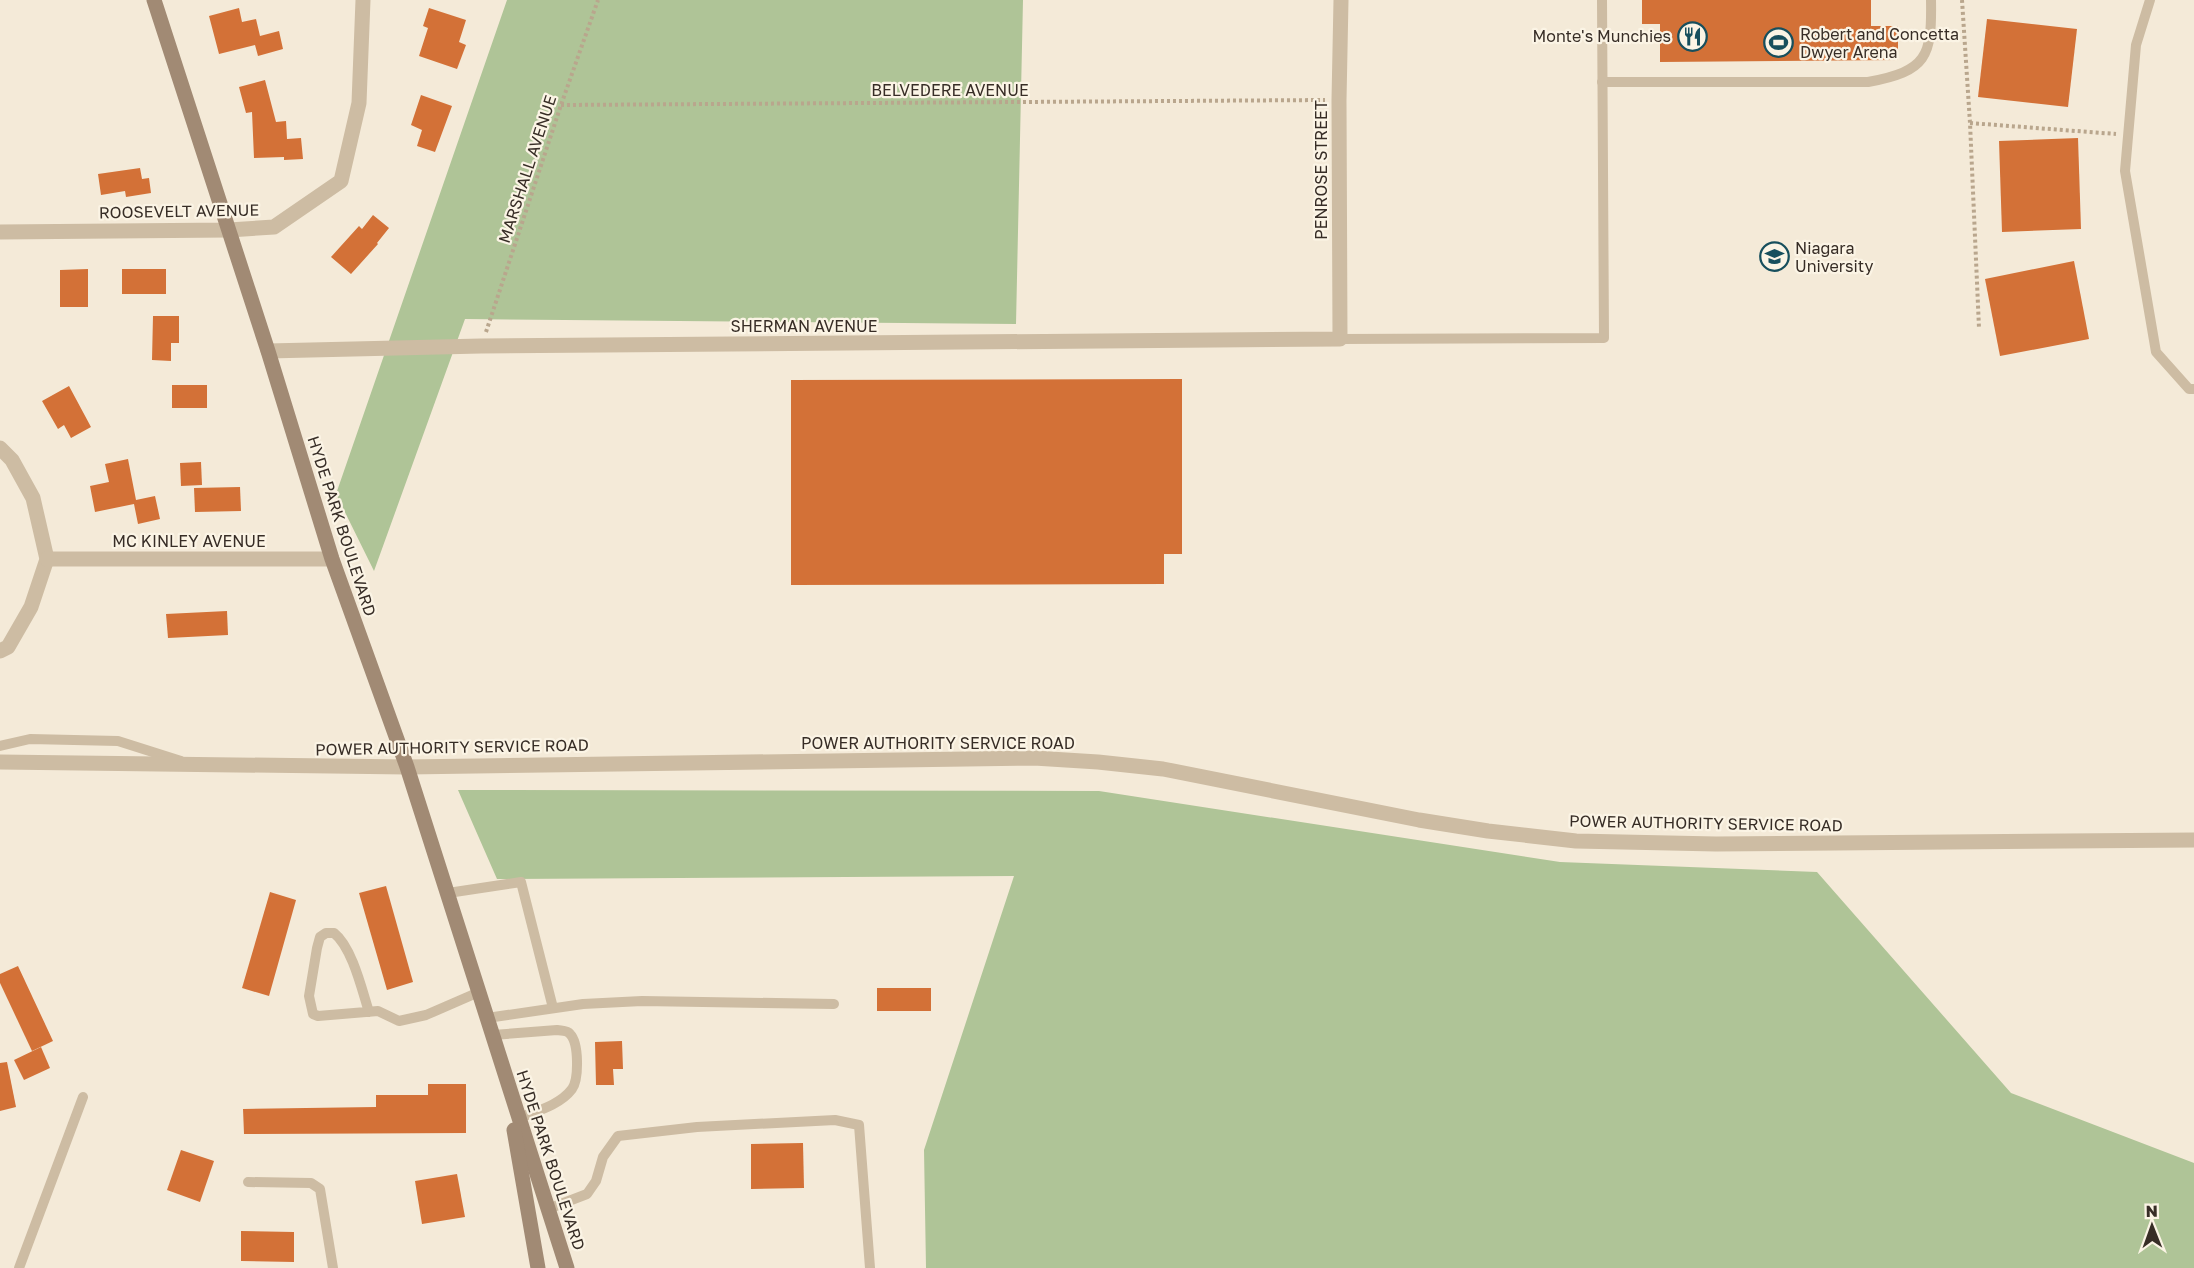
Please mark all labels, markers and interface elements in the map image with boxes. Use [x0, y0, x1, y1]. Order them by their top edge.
restaurant icon: Monte's Munchies [1676, 20, 1708, 52]
place label: Robert and Concetta Dwyer Arena [1800, 24, 1959, 62]
place label: Monte's Munchies [1533, 26, 1671, 46]
sports icon: Robert and Concetta Dwyer Arena [1763, 27, 1795, 59]
street label: BELVEDERE AVENUE [871, 80, 1029, 100]
street label: MARSHALL AVENUE [494, 93, 560, 245]
street label: PENROSE STREET [1311, 100, 1331, 240]
street label: ROOSEVELT AVENUE [99, 200, 259, 222]
place label: Niagara University [1795, 238, 1873, 276]
school or university icon: Niagara University [1758, 241, 1790, 273]
street label: SHERMAN AVENUE [730, 316, 878, 336]
street label: HYDE PARK BOULEVARD [303, 433, 381, 619]
street label: MC KINLEY AVENUE [112, 531, 266, 551]
street label: POWER AUTHORITY SERVICE ROAD [801, 733, 1075, 753]
street label: POWER AUTHORITY SERVICE ROAD [315, 735, 589, 759]
street label: POWER AUTHORITY SERVICE ROAD [1569, 811, 1843, 835]
street label: HYDE PARK BOULEVARD [512, 1067, 590, 1253]
north arrow [2122, 1196, 2182, 1256]
text: N [2145, 1201, 2158, 1221]

